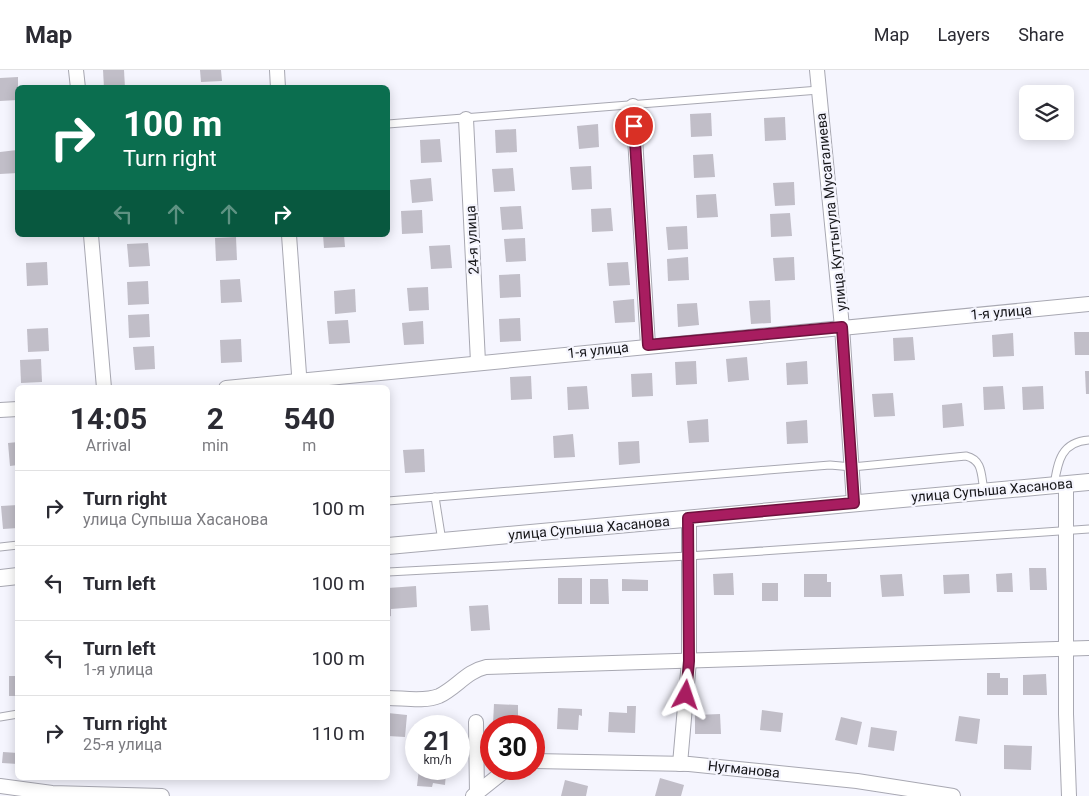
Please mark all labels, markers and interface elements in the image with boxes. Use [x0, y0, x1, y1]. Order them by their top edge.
text: Map [25, 21, 72, 49]
text: Map [874, 24, 909, 45]
text: Layers [937, 24, 990, 45]
text: Share [1018, 24, 1064, 45]
map controls [1019, 85, 1074, 140]
button: layers [1019, 85, 1074, 140]
text: 100 m [123, 104, 222, 145]
icon: right [40, 105, 105, 170]
pin [613, 105, 655, 147]
icon: arrive [620, 112, 648, 140]
street label: улица Куттыгула Мусагалиева [813, 112, 849, 312]
text: Turn right [123, 146, 217, 171]
icon: left [109, 200, 137, 228]
icon: ahead [162, 200, 190, 228]
icon: ahead [215, 200, 243, 228]
icon: right [268, 200, 296, 228]
street label: 24-я улица [462, 205, 482, 275]
street label: 1-я улица [970, 301, 1032, 323]
street label: 1-я улица [567, 339, 629, 361]
text: 14:05 [70, 401, 147, 436]
text: 2 [207, 401, 224, 436]
text: 540 [284, 401, 335, 436]
text: Arrival [86, 436, 131, 455]
text: min [202, 436, 229, 455]
text: m [302, 436, 316, 455]
street label: улица Супыша Хасанова [911, 475, 1073, 505]
text: Turn right [83, 487, 167, 510]
icon: right [40, 494, 68, 522]
text: 100 m [312, 497, 365, 520]
text: улица Супыша Хасанова [83, 510, 268, 529]
street label: улица Супыша Хасанова [508, 513, 670, 543]
icon: left [40, 569, 68, 597]
text: Turn left [83, 572, 156, 595]
text: 100 m [312, 572, 365, 595]
text: Turn left [83, 637, 156, 660]
icon: left [40, 644, 68, 672]
text: 100 m [312, 647, 365, 670]
text: 1-я улица [83, 660, 153, 679]
position arrow [659, 668, 711, 720]
text: Turn right [83, 712, 167, 735]
speed limit sign: 30 [480, 715, 545, 780]
icon: right [40, 719, 68, 747]
text: 110 m [312, 722, 365, 745]
text: 21 [423, 727, 452, 756]
text: 25-я улица [83, 735, 162, 754]
text: km/h [423, 753, 452, 767]
street label: Нугманова [707, 757, 781, 781]

